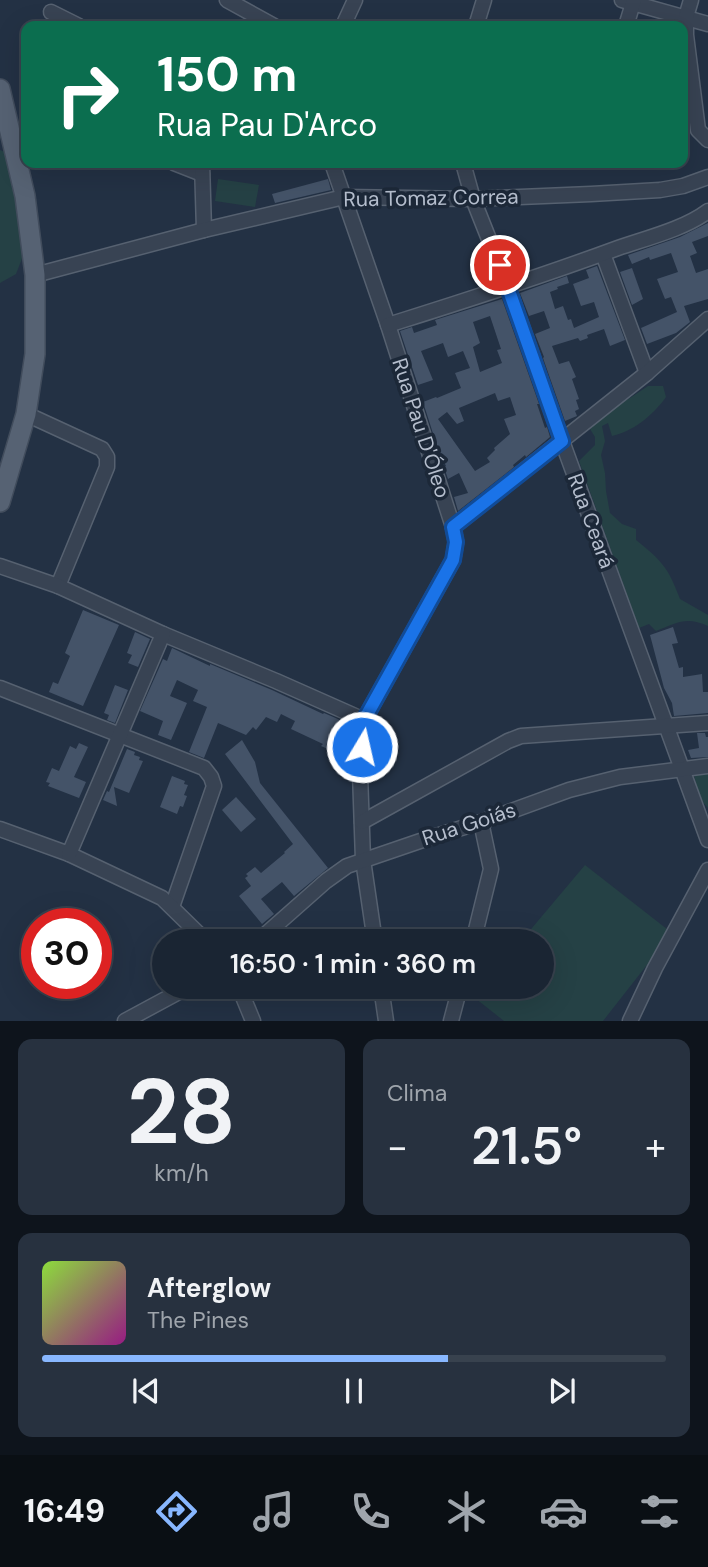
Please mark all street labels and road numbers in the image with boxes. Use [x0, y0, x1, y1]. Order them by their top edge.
street label: Rua Tomaz Correa [343, 182, 519, 214]
street label: Rua Pau D'Óleo [385, 355, 457, 501]
street label: Rua Ceará [561, 470, 621, 572]
street label: Rua Goiás [419, 796, 519, 852]

